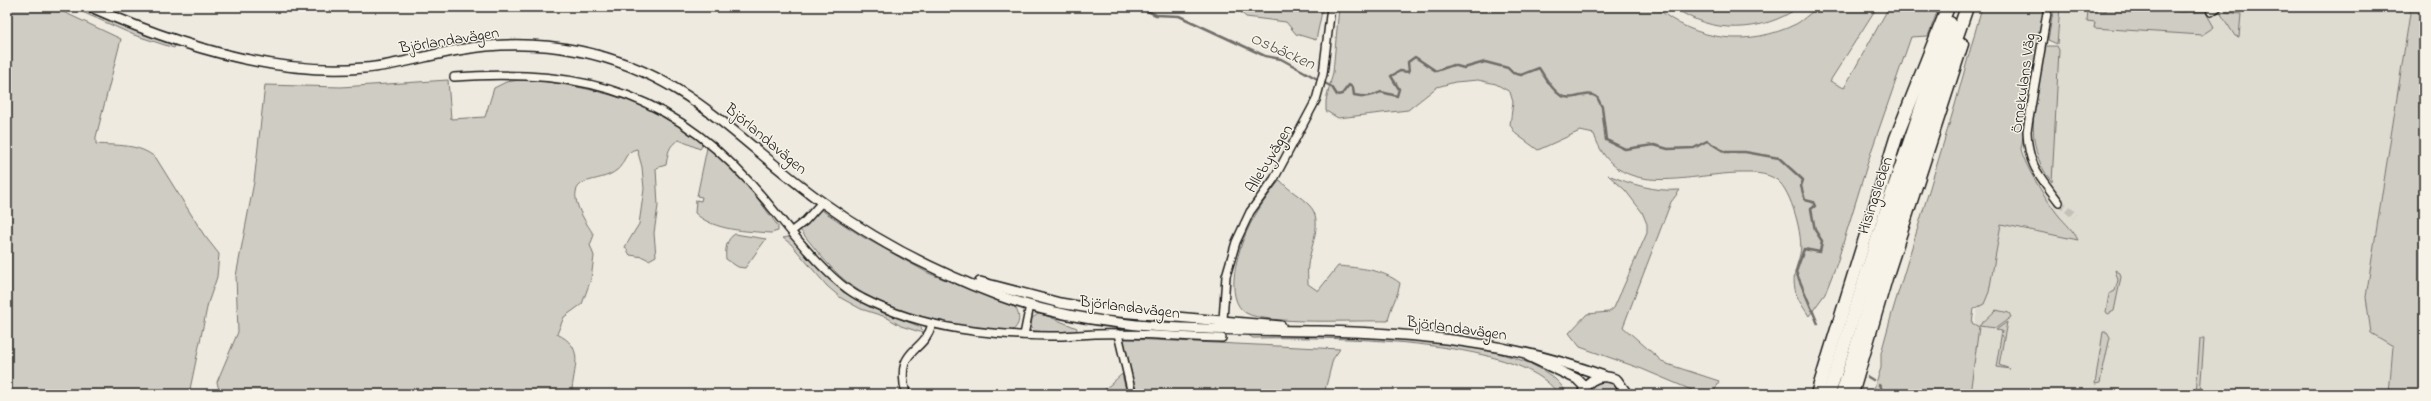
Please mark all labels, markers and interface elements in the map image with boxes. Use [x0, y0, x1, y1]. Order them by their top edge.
street label: Björlandavägen [397, 21, 501, 61]
water label: Osbäcken [1246, 26, 1319, 77]
street label: Örnekulans Väg [2005, 32, 2043, 135]
street label: Björlandavägen [719, 97, 812, 181]
street label: Allebyvägen [1240, 120, 1300, 198]
street label: Hisingsleden [1852, 154, 1900, 238]
street label: Björlandavägen [1077, 290, 1181, 326]
street label: Björlandavägen [1404, 310, 1508, 348]

